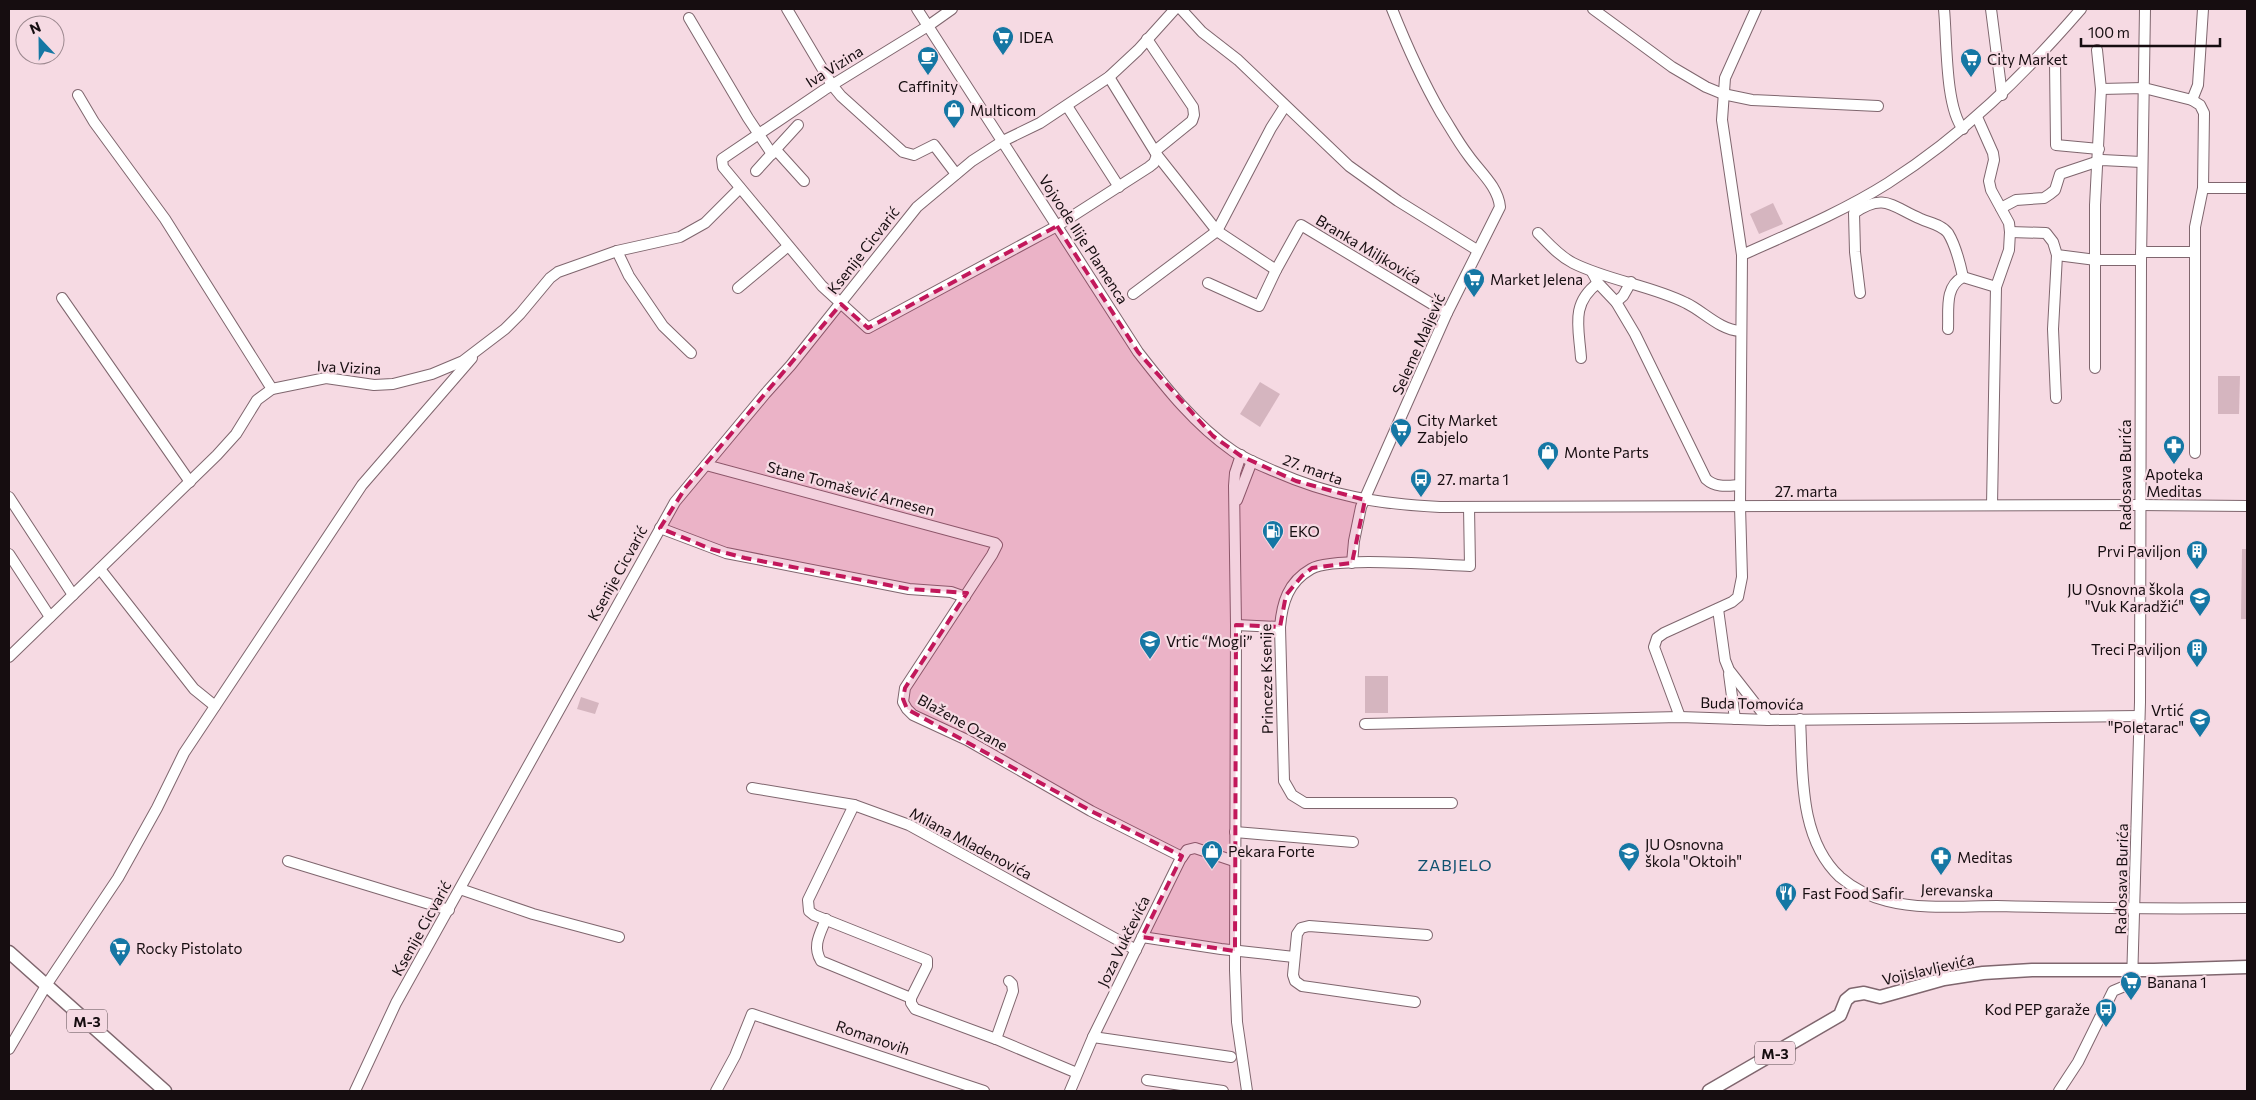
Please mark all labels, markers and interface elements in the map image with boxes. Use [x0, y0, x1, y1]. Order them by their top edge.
north arrow [15, 15, 65, 65]
scale bar [2081, 15, 2220, 47]
text: N [27, 18, 43, 37]
text: 100 m [2088, 23, 2130, 41]
supermarket icon: IDEA [991, 25, 1015, 56]
place label: IDEA [1019, 28, 1054, 46]
street label: Iva Vizina [802, 41, 866, 91]
cafe icon: Caffinity [916, 45, 940, 76]
supermarket icon: City Market [1959, 47, 1983, 78]
place label: City Market [1987, 50, 2068, 68]
place label: Caffinity [898, 77, 958, 95]
shop icon: Multicom [942, 98, 966, 129]
place label: Multicom [970, 101, 1036, 119]
street label: Vojvode Ilije Plamenca [1036, 171, 1132, 307]
street label: Ksenije Cicvarić [823, 203, 903, 297]
street label: Branka Miljkovića [1313, 210, 1425, 288]
supermarket icon: Market Jelena [1462, 267, 1486, 298]
place label: Market Jelena [1490, 270, 1583, 288]
street label: Seleme Maljević [1388, 291, 1448, 397]
street label: Iva Vizina [316, 356, 382, 378]
place label: City Market Zabjelo [1417, 411, 1498, 446]
supermarket icon: City Market Zabjelo [1389, 417, 1413, 448]
street label: Radosava Burića [2116, 419, 2134, 531]
pharmacy icon: Apoteka Meditas [2162, 434, 2186, 465]
shop icon: Monte Parts [1536, 440, 1560, 471]
place label: Monte Parts [1564, 443, 1649, 461]
street label: 27. marta [1281, 450, 1345, 488]
street label: Stane Tomašević Arnesen [765, 457, 937, 519]
place label: Apoteka Meditas [2145, 465, 2203, 500]
bus stop icon: 27. marta 1 [1409, 467, 1433, 498]
place label: 27. marta 1 [1437, 470, 1509, 488]
street label: 27. marta [1775, 482, 1837, 500]
fuel station icon: EKO [1261, 519, 1285, 550]
street label: Ksenije Cicvarić [583, 522, 651, 624]
place label: EKO [1289, 522, 1320, 540]
building icon: Prvi Paviljon [2185, 539, 2209, 570]
place label: Prvi Paviljon [2097, 542, 2181, 560]
place label: JU Osnovna škola "Vuk Karadžić" [2067, 580, 2184, 615]
school or university icon: JU Osnovna škola "Vuk Karadžić" [2188, 586, 2212, 617]
street label: Princeze Ksenije [1256, 624, 1276, 734]
school or university icon: Vrtic “Mogli” [1138, 629, 1162, 660]
place label: Vrtic “Mogli” [1166, 632, 1253, 650]
building icon: Treci Paviljon [2185, 637, 2209, 668]
place label: Treci Paviljon [2091, 640, 2181, 658]
street label: Blažene Ozane [915, 690, 1011, 754]
street label: Buda Tomovića [1700, 693, 1804, 713]
place label: Vrtić "Poletarac" [2108, 701, 2184, 736]
school or university icon: Vrtić "Poletarac" [2188, 707, 2212, 738]
street label: Milana Mladenovića [907, 803, 1035, 883]
street label: Radosava Burića [2111, 823, 2131, 935]
place label: JU Osnovna škola "Oktoih" [1645, 835, 1742, 870]
shop icon: Pekara Forte [1200, 839, 1224, 870]
school or university icon: JU Osnovna škola "Oktoih" [1617, 841, 1641, 872]
place label: Pekara Forte [1228, 842, 1315, 860]
pharmacy icon: Meditas [1929, 845, 1953, 876]
place label: Meditas [1957, 848, 2013, 866]
district label: ZABJELO [1417, 855, 1493, 874]
street label: Ksenije Cicvarić [387, 877, 455, 979]
street label: Jerevanska [1920, 880, 1994, 900]
restaurant icon: Fast Food Safir [1774, 881, 1798, 912]
place label: Fast Food Safir [1802, 884, 1904, 902]
street label: Joza Vukčevića [1093, 892, 1153, 990]
supermarket icon: Rocky Pistolato [108, 936, 132, 967]
place label: Rocky Pistolato [136, 939, 242, 957]
street label: Vojislavljevića [1880, 950, 1976, 988]
supermarket icon: Banana 1 [2119, 970, 2143, 1001]
place label: Banana 1 [2147, 973, 2207, 991]
bus stop icon: Kod PEP garaže [2094, 997, 2118, 1028]
place label: Kod PEP garaže [1984, 1000, 2090, 1018]
road number: M-3 [67, 1009, 107, 1032]
street label: Romanovih [834, 1016, 912, 1058]
road number: M-3 [1755, 1042, 1795, 1064]

